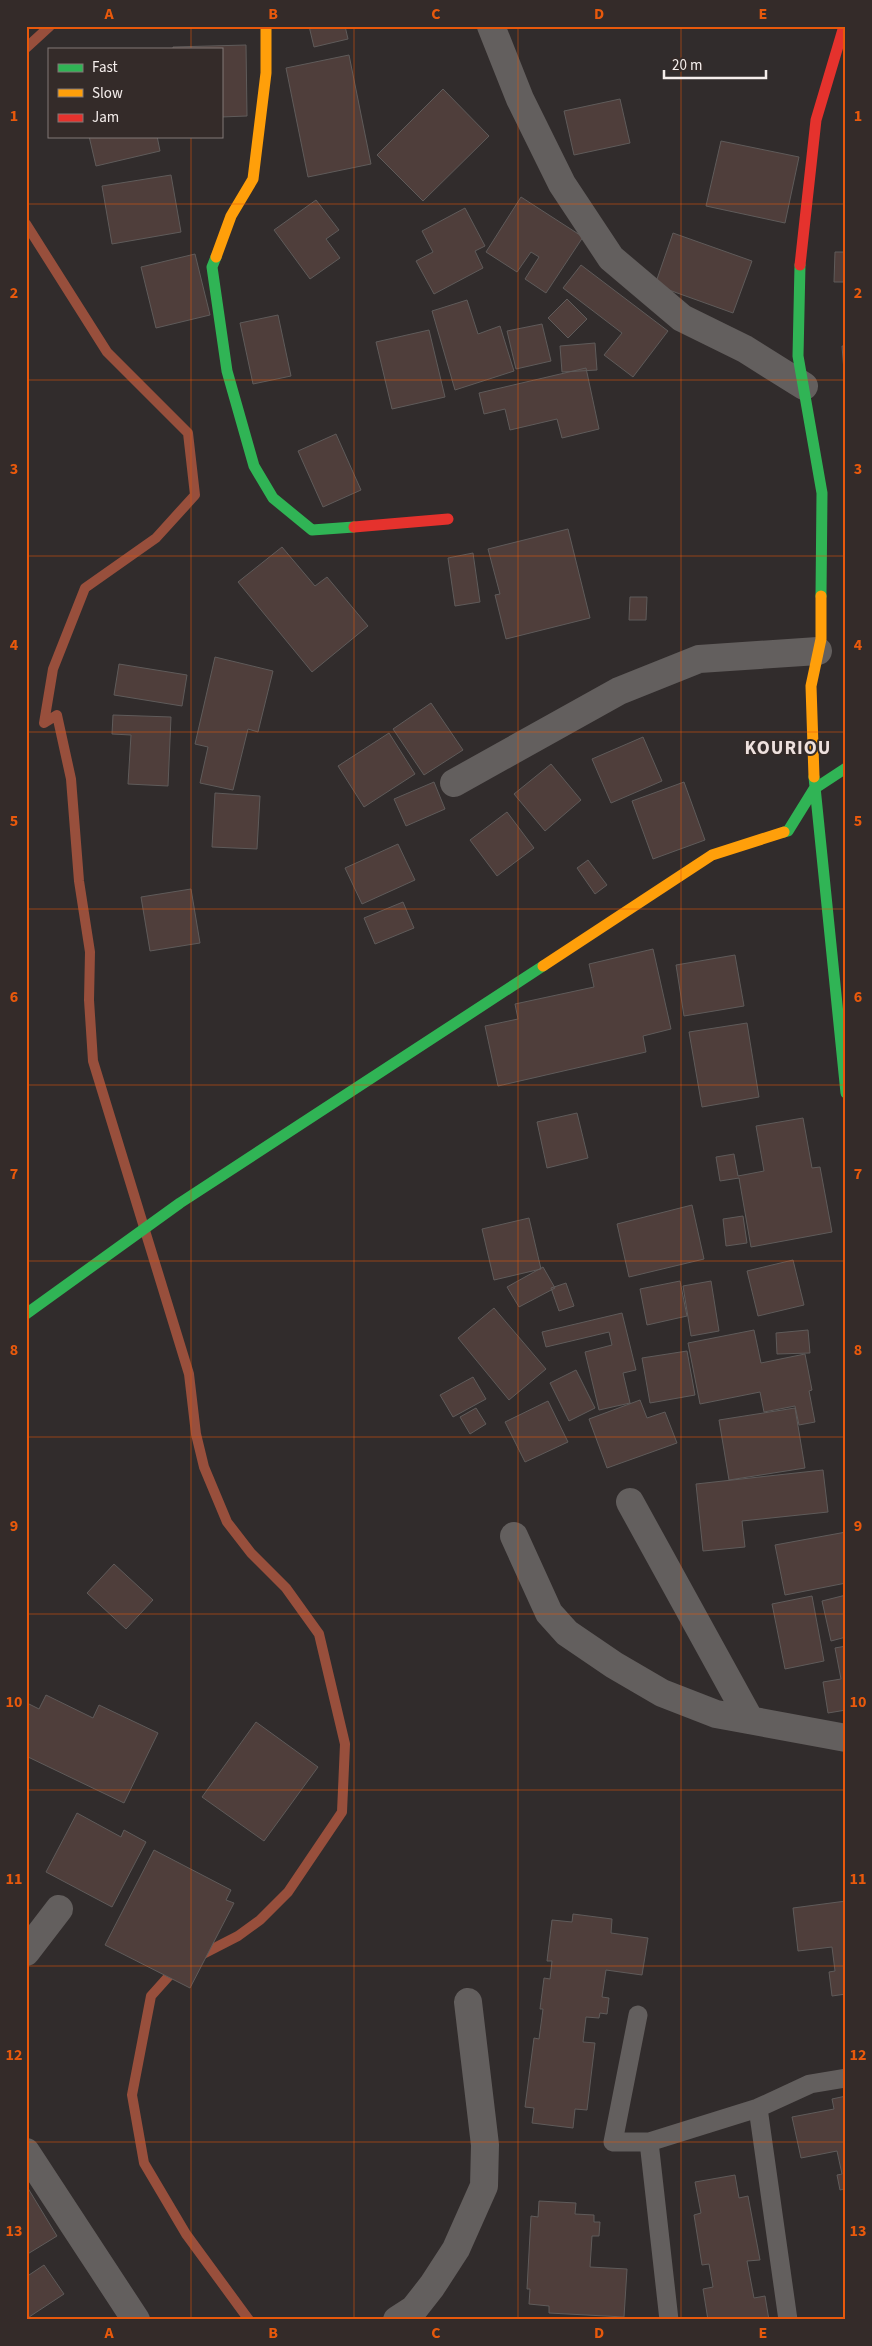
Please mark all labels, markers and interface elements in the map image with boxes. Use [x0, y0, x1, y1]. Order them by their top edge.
text: A [103, 3, 114, 25]
text: B [268, 3, 278, 25]
text: C [431, 3, 441, 25]
text: D [594, 3, 604, 25]
text: E [759, 3, 767, 25]
legend [48, 48, 222, 138]
scale bar [664, 48, 767, 80]
text: 20 m [672, 55, 702, 76]
text: Fast [92, 57, 118, 78]
text: Slow [92, 83, 123, 104]
text: 1 [10, 105, 18, 127]
text: 1 [854, 105, 862, 127]
text: Jam [92, 107, 119, 128]
text: 2 [10, 282, 18, 304]
text: 2 [854, 282, 862, 304]
text: 3 [10, 458, 18, 480]
text: 3 [854, 458, 862, 480]
text: 4 [10, 634, 19, 656]
text: 4 [854, 634, 863, 656]
district label: KOURIOU [745, 735, 831, 762]
text: 5 [10, 810, 18, 832]
text: 5 [854, 810, 862, 832]
text: 6 [10, 986, 18, 1008]
text: 6 [854, 986, 862, 1008]
text: 7 [10, 1163, 18, 1185]
text: 7 [854, 1163, 862, 1185]
text: 8 [10, 1339, 18, 1361]
text: 8 [854, 1339, 862, 1361]
text: 9 [10, 1515, 18, 1537]
text: 9 [854, 1515, 862, 1537]
text: 10 [6, 1691, 22, 1713]
text: 10 [850, 1691, 866, 1713]
text: 11 [6, 1868, 22, 1890]
text: 11 [850, 1868, 866, 1890]
text: 12 [6, 2044, 22, 2066]
text: 12 [850, 2044, 866, 2066]
text: 13 [6, 2220, 22, 2242]
text: 13 [850, 2220, 866, 2242]
text: A [103, 2322, 114, 2344]
text: B [268, 2322, 278, 2344]
text: C [431, 2322, 441, 2344]
text: D [594, 2322, 604, 2344]
text: E [759, 2322, 767, 2344]

